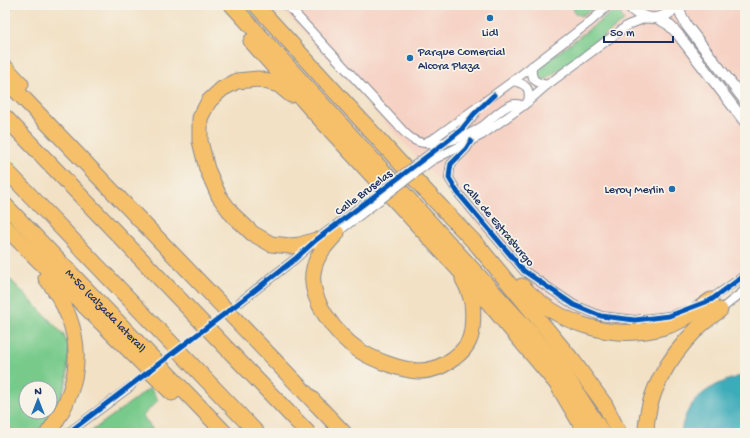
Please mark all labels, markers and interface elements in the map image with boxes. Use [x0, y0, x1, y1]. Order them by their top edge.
marker: Lidl [485, 13, 495, 23]
scale bar [604, 18, 673, 44]
place label: Lidl [482, 27, 499, 41]
text: 50 m [610, 27, 635, 41]
place label: Parque Comercial Alcora Plaza [417, 46, 505, 74]
marker: Parque Comercial Alcora Plaza [405, 53, 415, 63]
street label: Calle Bruselas [333, 167, 396, 220]
street label: Calle de Estrasburgo [458, 181, 537, 270]
place label: Leroy Merlin [604, 184, 664, 198]
marker: Leroy Merlin [667, 184, 677, 194]
street label: M-50 (calzada lateral) [61, 267, 148, 356]
north arrow [18, 380, 58, 420]
text: N [34, 386, 42, 398]

